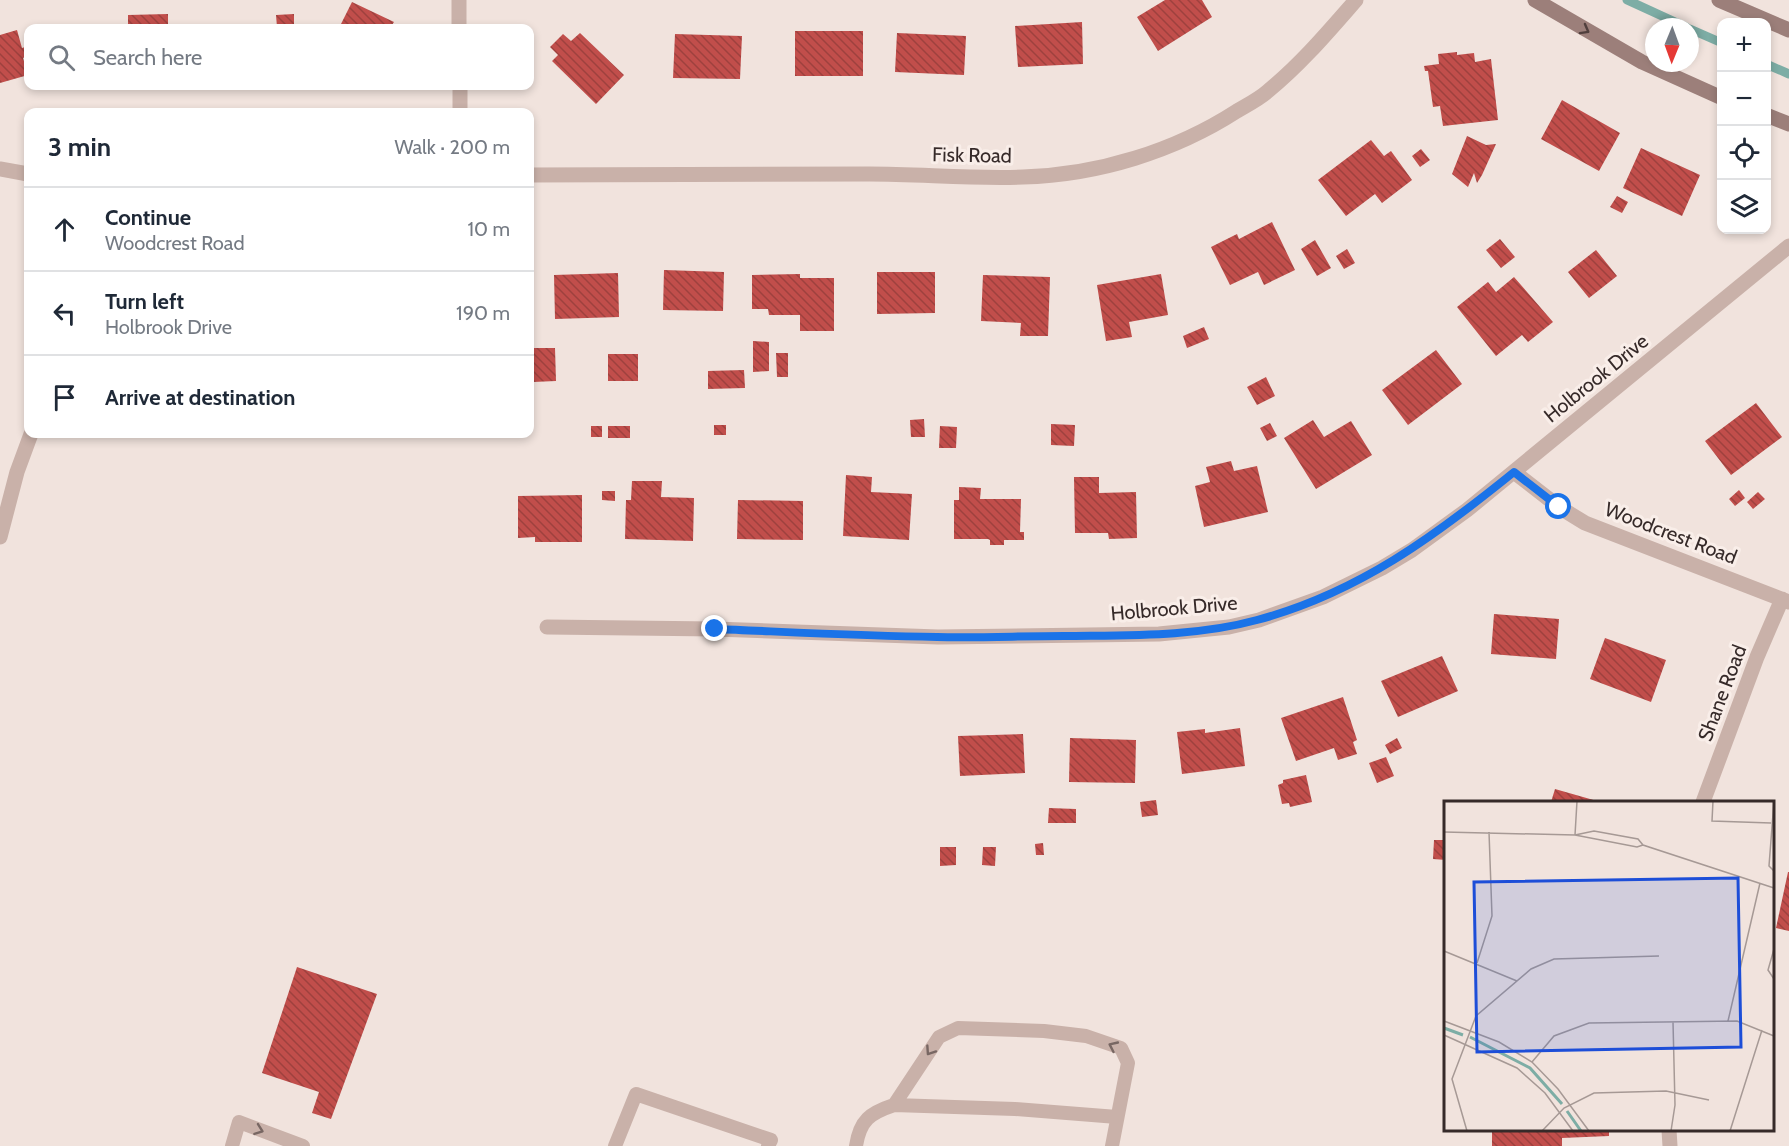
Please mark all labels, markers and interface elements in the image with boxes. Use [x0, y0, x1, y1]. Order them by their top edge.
north arrow [1645, 18, 1699, 72]
map controls [1717, 18, 1771, 234]
button: + [1717, 18, 1771, 72]
one-way arrow [1579, 23, 1589, 34]
search box [24, 24, 534, 90]
icon: search [45, 41, 78, 74]
text: Search here [93, 44, 202, 71]
button: − [1717, 72, 1771, 126]
button: locate [1717, 126, 1771, 180]
text: 3 min [48, 131, 111, 163]
text: Walk · 200 m [394, 135, 510, 159]
street label: Fisk Road [932, 142, 1012, 168]
button: layers [1717, 180, 1771, 234]
text: Continue [105, 204, 191, 231]
icon: ahead [48, 213, 81, 246]
text: 10 m [467, 217, 510, 241]
text: Woodcrest Road [105, 231, 245, 255]
text: Turn left [105, 288, 184, 315]
icon: left [48, 297, 81, 330]
text: 190 m [456, 301, 510, 325]
text: Holbrook Drive [105, 315, 232, 339]
street label: Holbrook Drive [1539, 329, 1653, 427]
icon: arrive [48, 381, 81, 414]
text: Arrive at destination [105, 384, 295, 411]
route start [1545, 493, 1571, 519]
street label: Woodcrest Road [1602, 497, 1740, 569]
street label: Holbrook Drive [1110, 591, 1238, 625]
route end [701, 615, 727, 641]
street label: Shane Road [1693, 641, 1751, 745]
inset map [1444, 801, 1774, 1131]
one-way arrow [1108, 1042, 1119, 1054]
one-way arrow [925, 1045, 937, 1055]
one-way arrow [253, 1123, 264, 1135]

